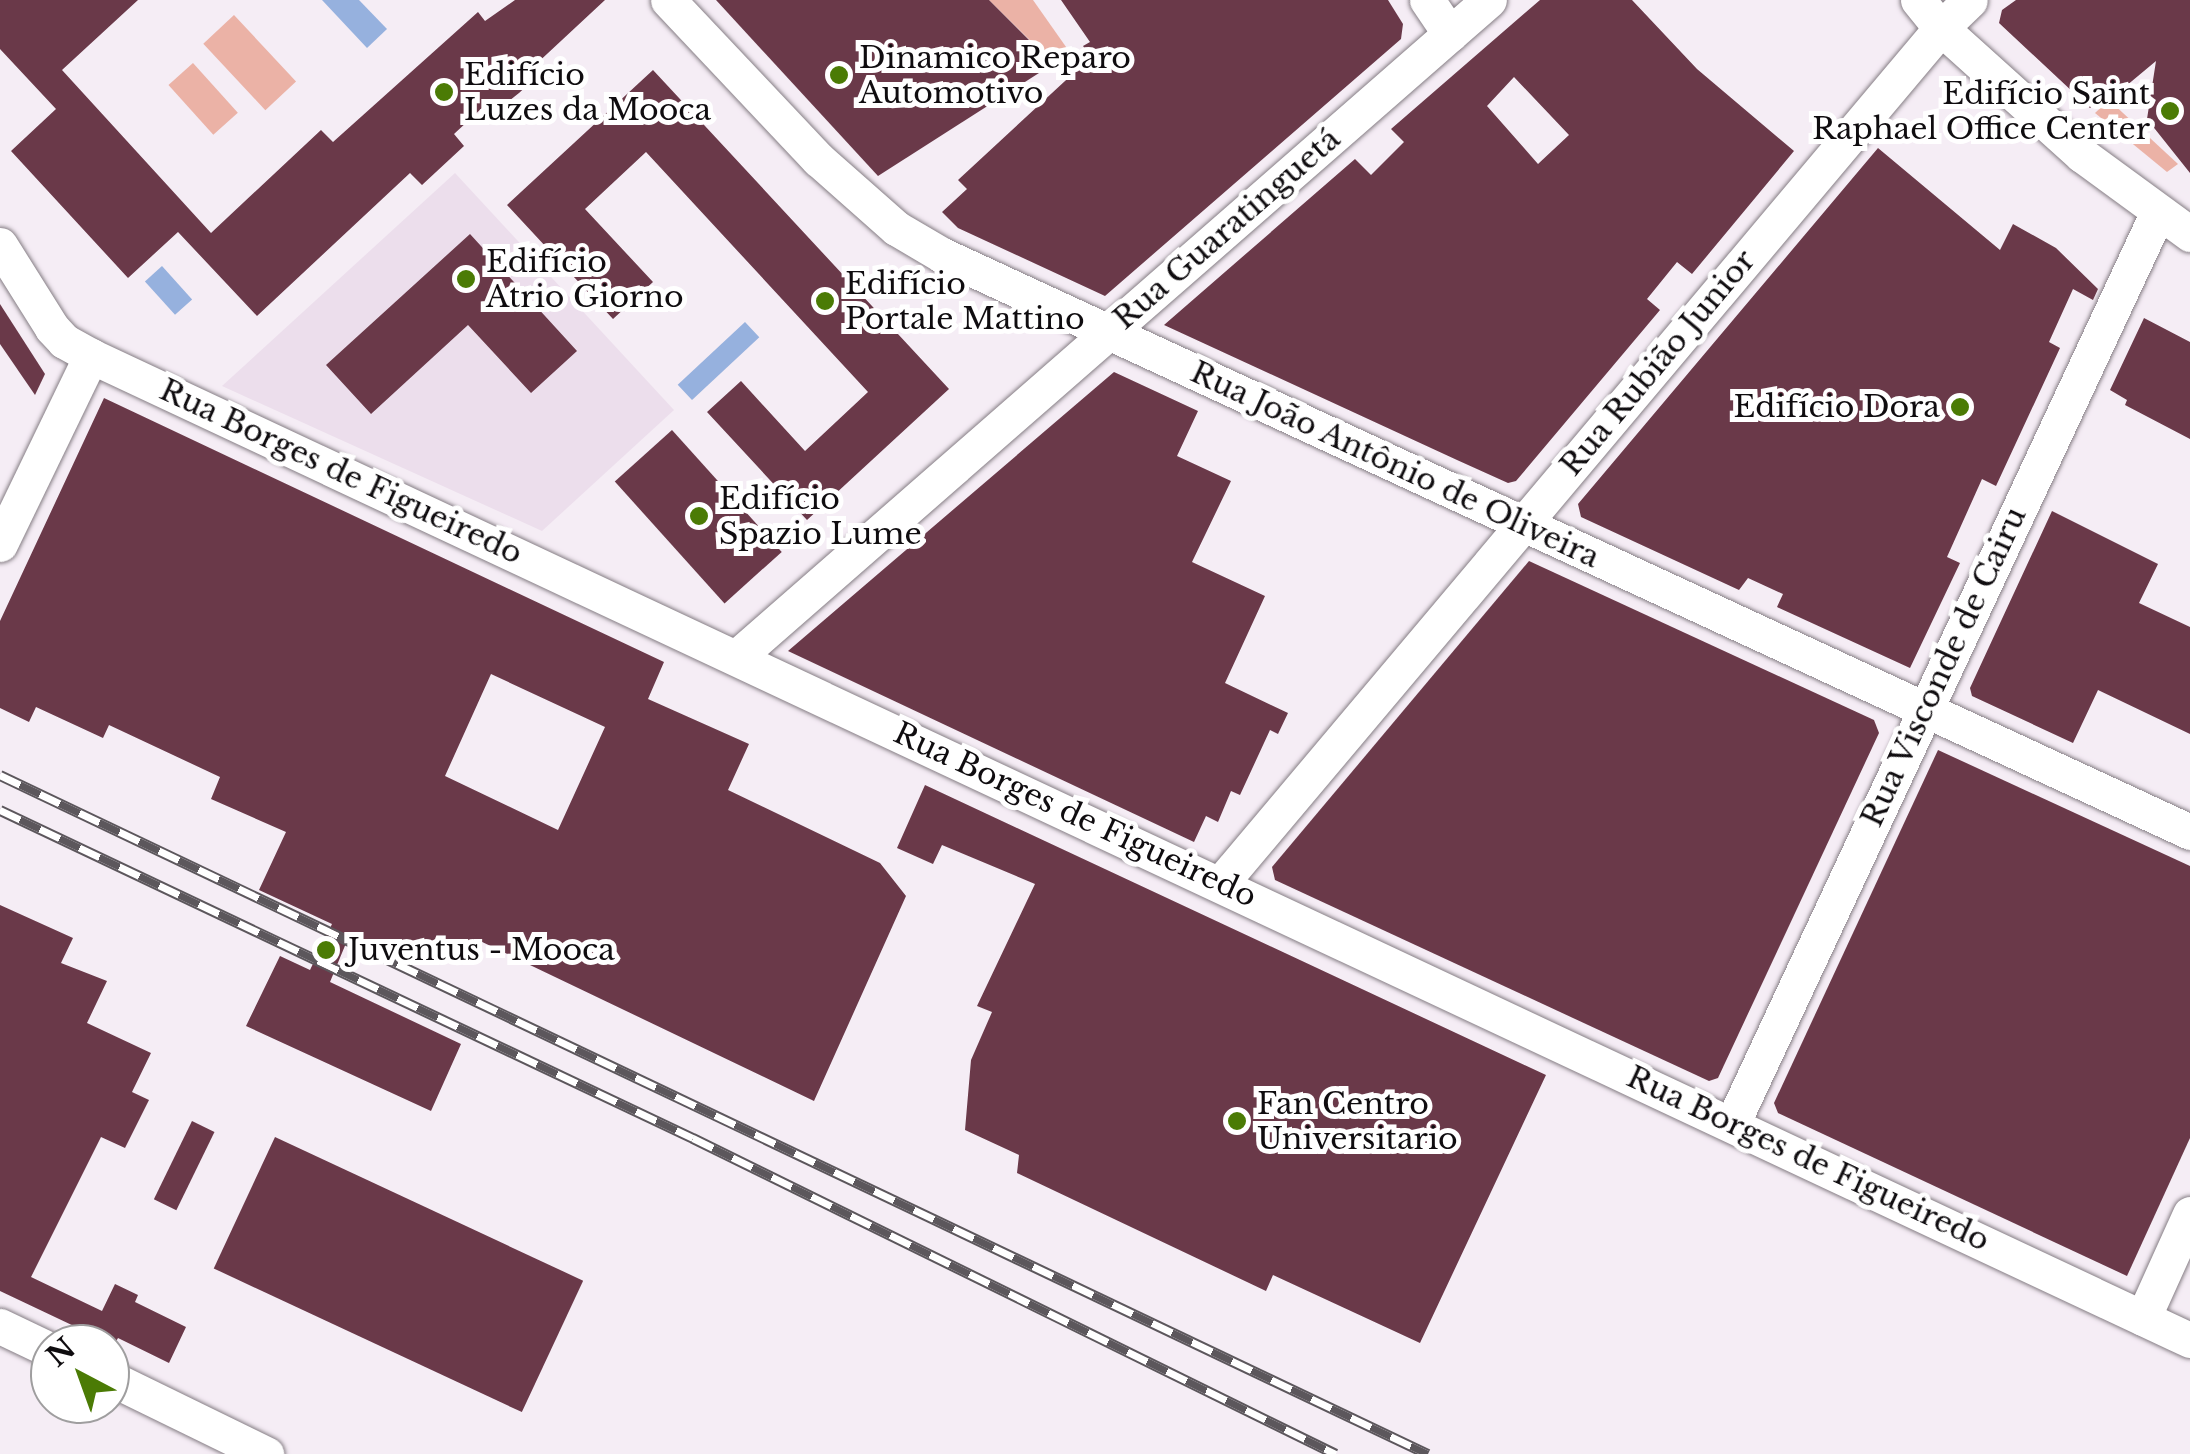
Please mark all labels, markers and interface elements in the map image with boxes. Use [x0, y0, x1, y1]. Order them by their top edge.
place label: Dinamico Reparo Automotivo [859, 40, 1131, 110]
place label: Edifício Luzes da Mooca [464, 57, 711, 128]
marker: Dinamico Reparo Automotivo [828, 64, 850, 86]
place label: Edifício Saint Raphael Office Center [1812, 76, 2150, 146]
marker: Edifício Luzes da Mooca [433, 81, 455, 103]
marker: Edifício Saint Raphael Office Center [2159, 100, 2181, 122]
street label: Rua Guaratinguetá [1106, 121, 1348, 337]
street label: Rua Rubião Junior [1553, 243, 1763, 483]
place label: Edifício Atrio Giorno [486, 244, 684, 314]
place label: Edifício Portale Mattino [845, 266, 1085, 336]
marker: Edifício Atrio Giorno [455, 268, 477, 290]
marker: Edifício Portale Mattino [814, 290, 836, 312]
street label: Rua João Antônio de Oliveira [1184, 354, 1606, 576]
street label: Rua Borges de Figueiredo [154, 372, 528, 572]
place label: Edifício Dora [1734, 389, 1940, 425]
marker: Edifício Dora [1949, 396, 1971, 418]
place label: Edifício Spazio Lume [719, 481, 922, 552]
street label: Rua Visconde de Cairu [1854, 501, 2034, 833]
marker: Edifício Spazio Lume [688, 505, 710, 527]
street label: Rua Borges de Figueiredo [888, 715, 1262, 915]
place label: Juventus - Mooca [348, 932, 615, 968]
marker: Juventus - Mooca [313, 937, 339, 963]
street label: Rua Borges de Figueiredo [1621, 1059, 1995, 1259]
place label: Fan Centro Universitario [1257, 1086, 1458, 1156]
marker: Fan Centro Universitario [1226, 1110, 1248, 1132]
north arrow [30, 1324, 130, 1424]
text: N [40, 1331, 83, 1374]

